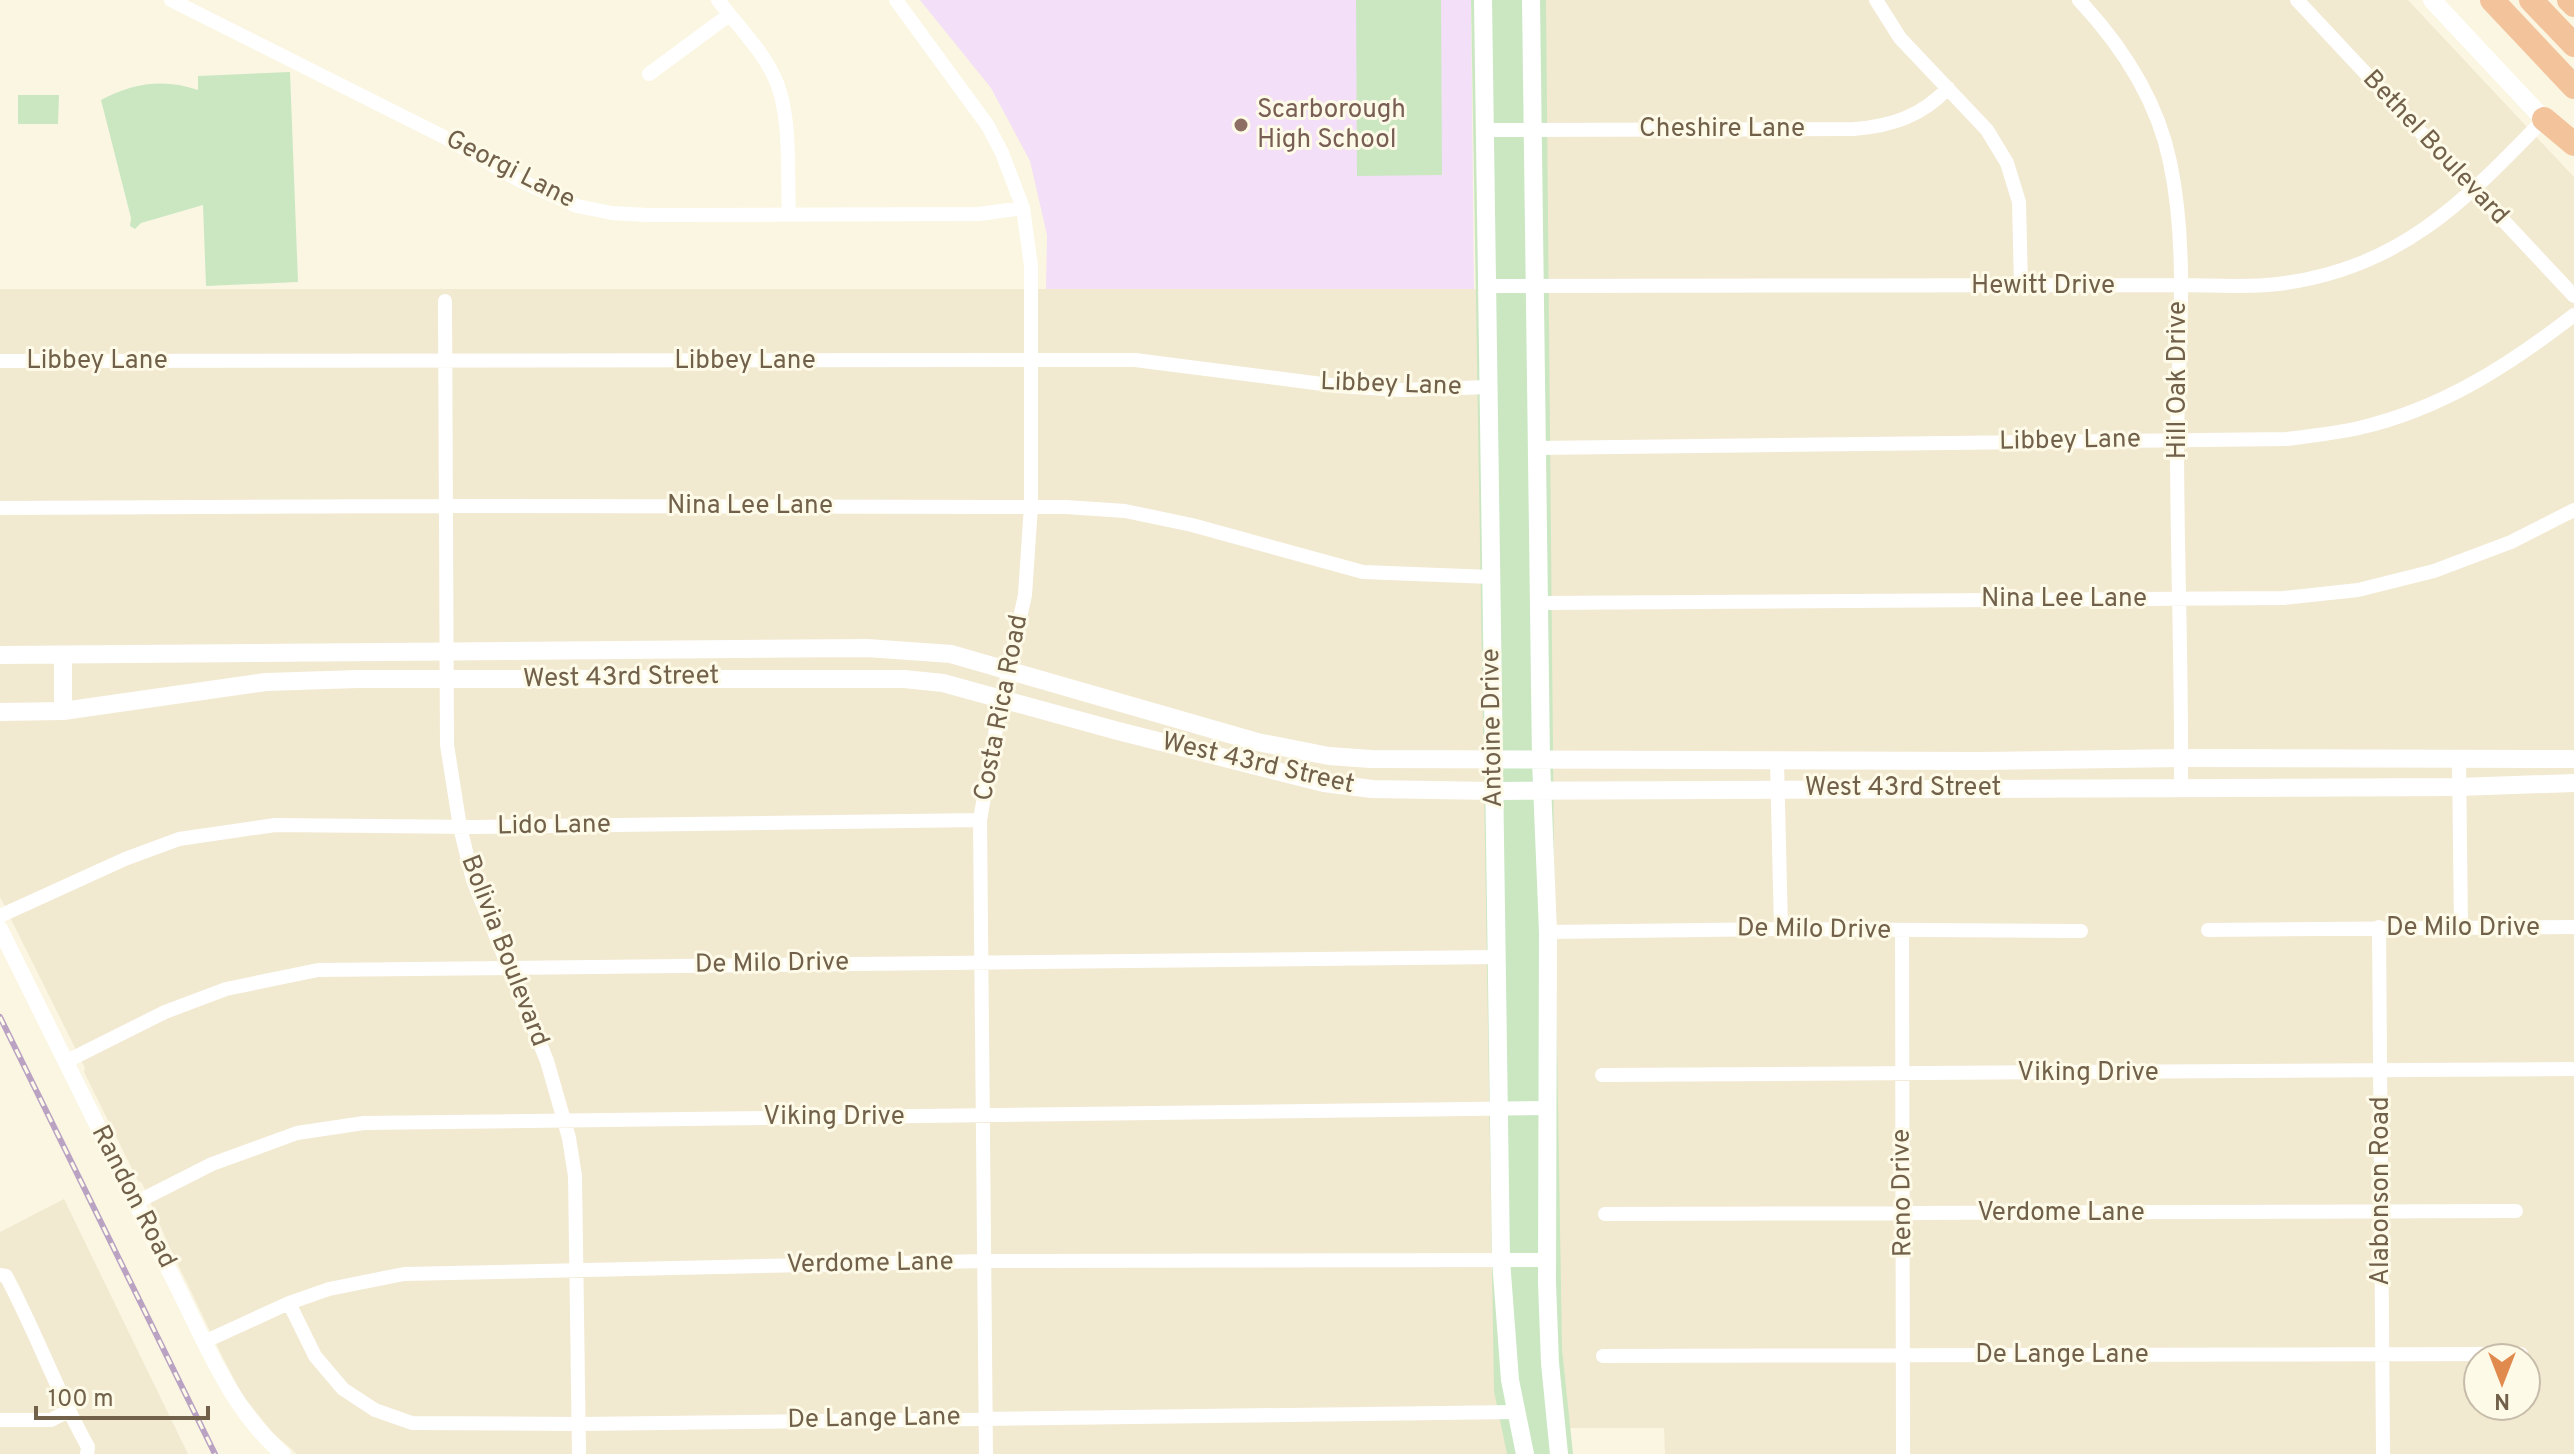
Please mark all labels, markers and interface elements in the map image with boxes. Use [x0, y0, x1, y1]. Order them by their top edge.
street label: Bethel Boulevard [2355, 64, 2515, 232]
place label: Scarborough High School [1257, 94, 1406, 157]
street label: Cheshire Lane [1639, 113, 1805, 146]
marker: Scarborough High School [1232, 116, 1250, 134]
street label: Georgi Lane [440, 123, 580, 217]
street label: Hewitt Drive [1971, 270, 2115, 303]
street label: Hill Oak Drive [2162, 301, 2195, 459]
street label: Libbey Lane [26, 345, 168, 378]
street label: Libbey Lane [674, 345, 816, 378]
street label: Libbey Lane [1320, 366, 1462, 404]
street label: Libbey Lane [1999, 423, 2141, 459]
street label: Nina Lee Lane [667, 490, 833, 523]
street label: Nina Lee Lane [1981, 583, 2147, 616]
street label: Costa Rica Road [968, 612, 1036, 804]
street label: Antoine Drive [1475, 648, 1511, 808]
street label: West 43rd Street [522, 660, 720, 696]
street label: West 43rd Street [1159, 726, 1357, 802]
street label: West 43rd Street [1805, 772, 2001, 805]
street label: Lido Lane [497, 809, 611, 843]
street label: Bolivia Boulevard [452, 851, 556, 1051]
street label: De Milo Drive [1737, 912, 1891, 948]
street label: De Milo Drive [2386, 912, 2540, 945]
street label: De Milo Drive [695, 946, 849, 982]
street label: Viking Drive [2017, 1057, 2159, 1090]
street label: Alabonson Road [2365, 1096, 2398, 1286]
street label: Viking Drive [763, 1101, 905, 1134]
street label: Randon Road [83, 1120, 183, 1274]
street label: Reno Drive [1885, 1129, 1921, 1257]
street label: Verdome Lane [1977, 1197, 2145, 1230]
street label: Verdome Lane [786, 1246, 954, 1282]
street label: De Lange Lane [1975, 1339, 2149, 1372]
north arrow [2462, 1342, 2542, 1422]
scale bar [36, 1370, 208, 1420]
text: 100 m [48, 1385, 114, 1415]
text: N [2494, 1386, 2510, 1413]
street label: De Lange Lane [787, 1401, 961, 1437]

